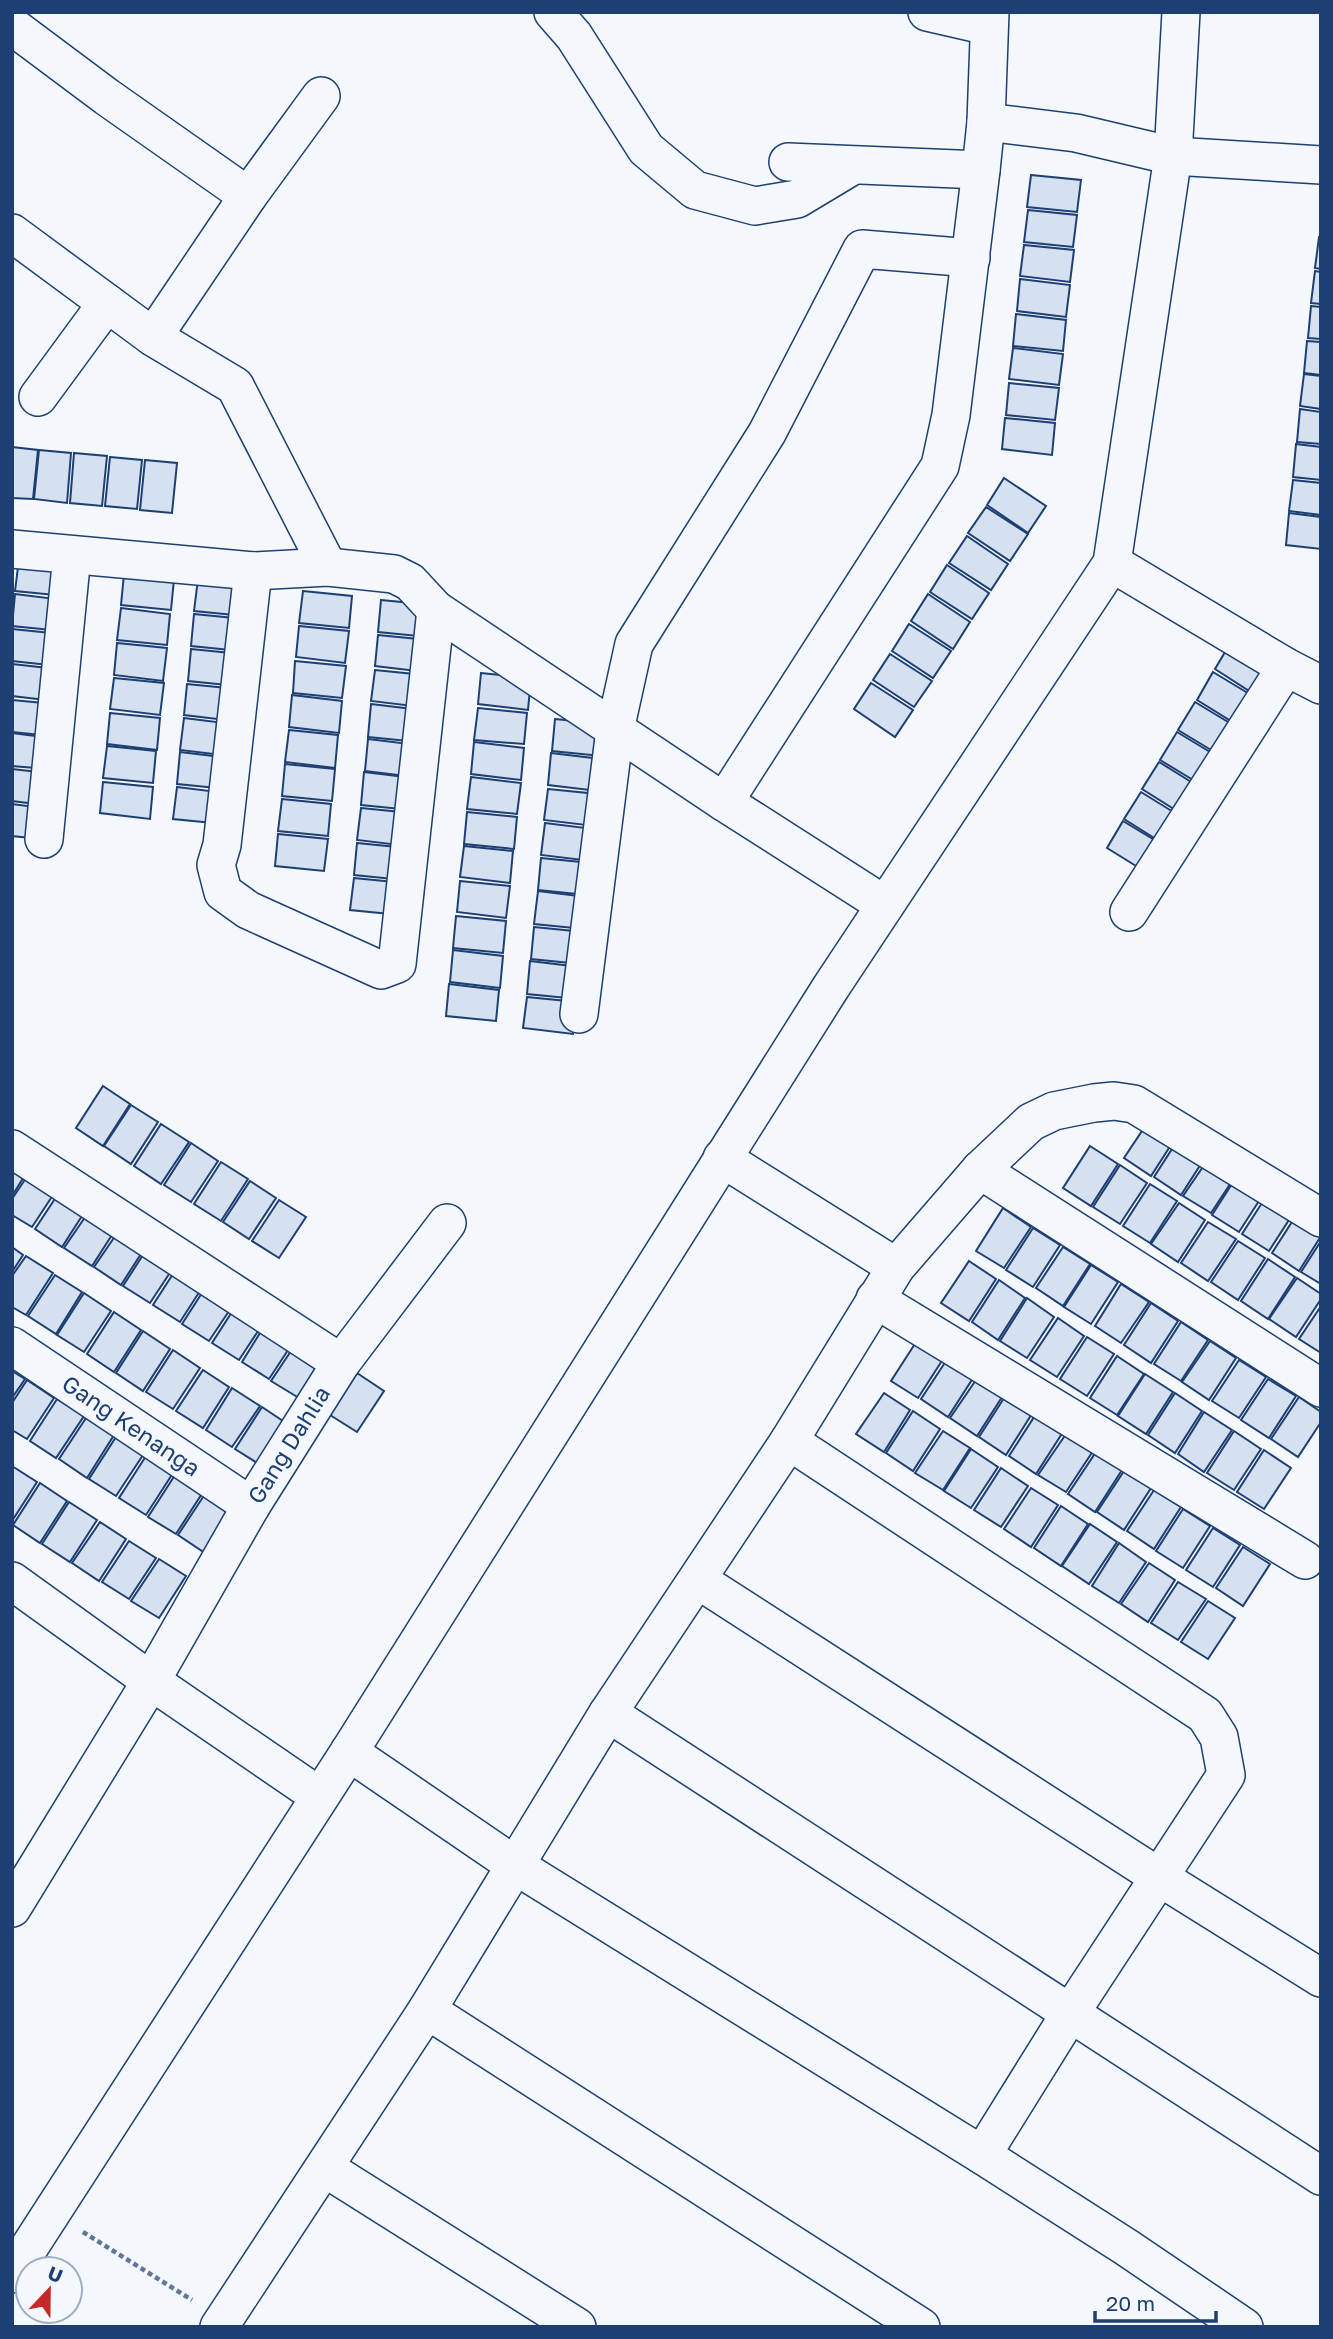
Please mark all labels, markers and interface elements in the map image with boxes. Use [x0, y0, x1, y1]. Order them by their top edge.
street label: Gang Kenanga [57, 1369, 206, 1482]
street label: Gang Dahlia [241, 1381, 335, 1508]
north arrow [14, 2255, 84, 2325]
text: U [45, 2261, 66, 2287]
scale bar [1095, 2280, 1216, 2324]
text: 20 m [1106, 2290, 1155, 2316]

